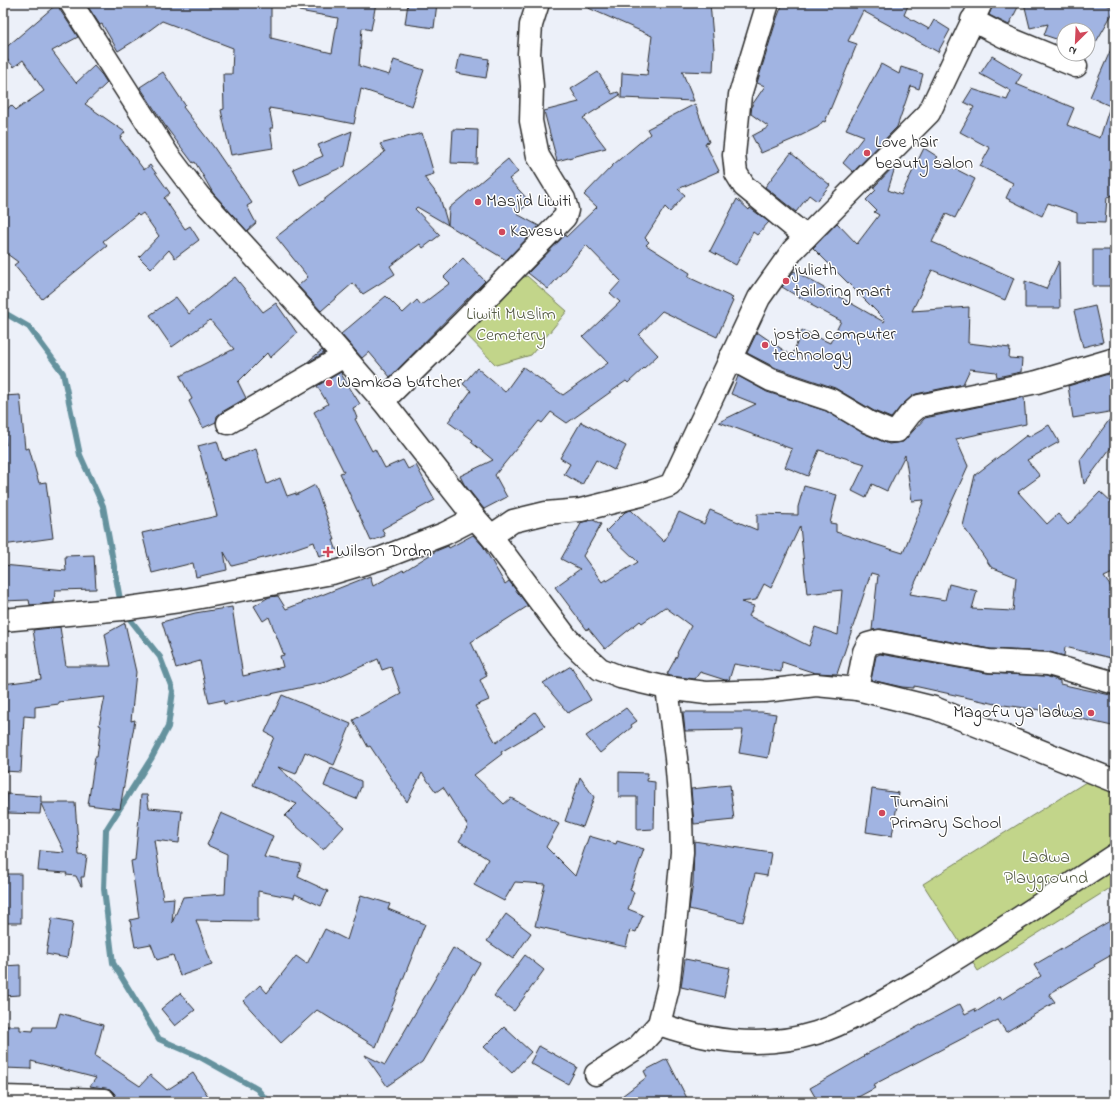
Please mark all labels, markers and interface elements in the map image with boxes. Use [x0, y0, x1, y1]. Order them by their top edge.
north arrow [1056, 22, 1096, 62]
text: N [1066, 41, 1079, 59]
place label: Love hair beauty salon [875, 130, 973, 177]
marker: Love hair beauty salon [862, 148, 872, 158]
place label: Masjid Liwiti [486, 189, 572, 215]
marker: Masjid Liwiti [473, 197, 483, 207]
place label: Kavesu [510, 219, 563, 245]
marker: Kavesu [497, 227, 507, 237]
place label: julieth tailoring mart [792, 258, 891, 306]
marker: julieth tailoring mart [781, 276, 791, 286]
park label: Liwiti Muslim Cemetery [466, 302, 556, 349]
place label: jostoa computer technology [771, 322, 896, 370]
marker: jostoa computer technology [760, 340, 770, 350]
place label: Wamkoa butcher [337, 370, 463, 396]
marker: Wamkoa butcher [324, 378, 334, 388]
place label: Wilson Drdm [336, 539, 432, 565]
marker: Wilson Drdm [323, 547, 333, 557]
place label: Magofu ya ladwa [953, 700, 1083, 727]
marker: Magofu ya ladwa [1086, 708, 1096, 718]
place label: Tumaini Primary School [890, 790, 1001, 837]
marker: Tumaini Primary School [877, 808, 887, 818]
park label: Ladwa Playground [1004, 845, 1088, 893]

